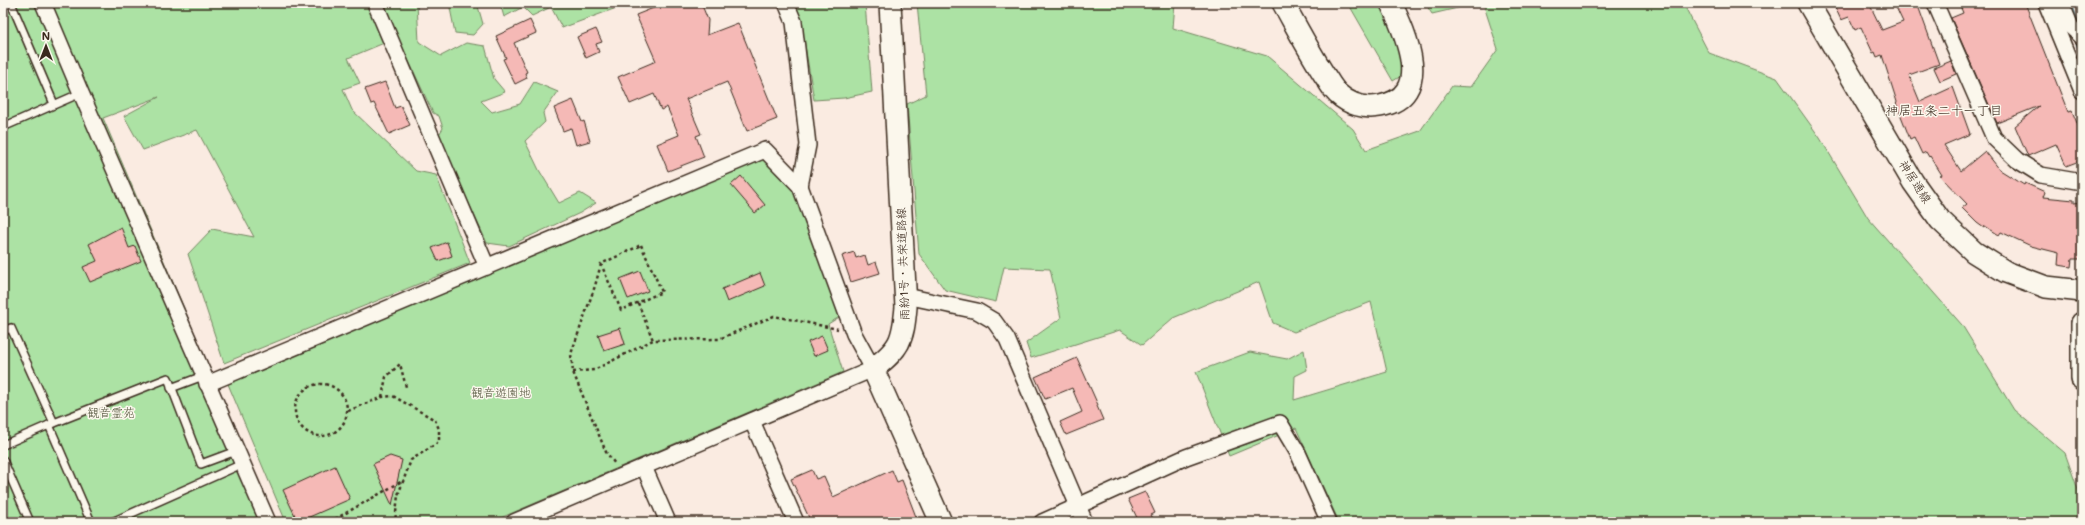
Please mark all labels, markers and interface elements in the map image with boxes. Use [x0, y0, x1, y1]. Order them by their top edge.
north arrow [26, 26, 66, 66]
text: N [42, 28, 50, 43]
district label: 神居五条二十一丁目 [1885, 101, 2003, 118]
street label: 神居通線 [1896, 157, 1936, 206]
street label: 雨紛1号・共栄道路線 [892, 207, 912, 321]
park label: 観音遊園地 [471, 384, 531, 400]
park label: 観音霊苑 [87, 404, 135, 420]

